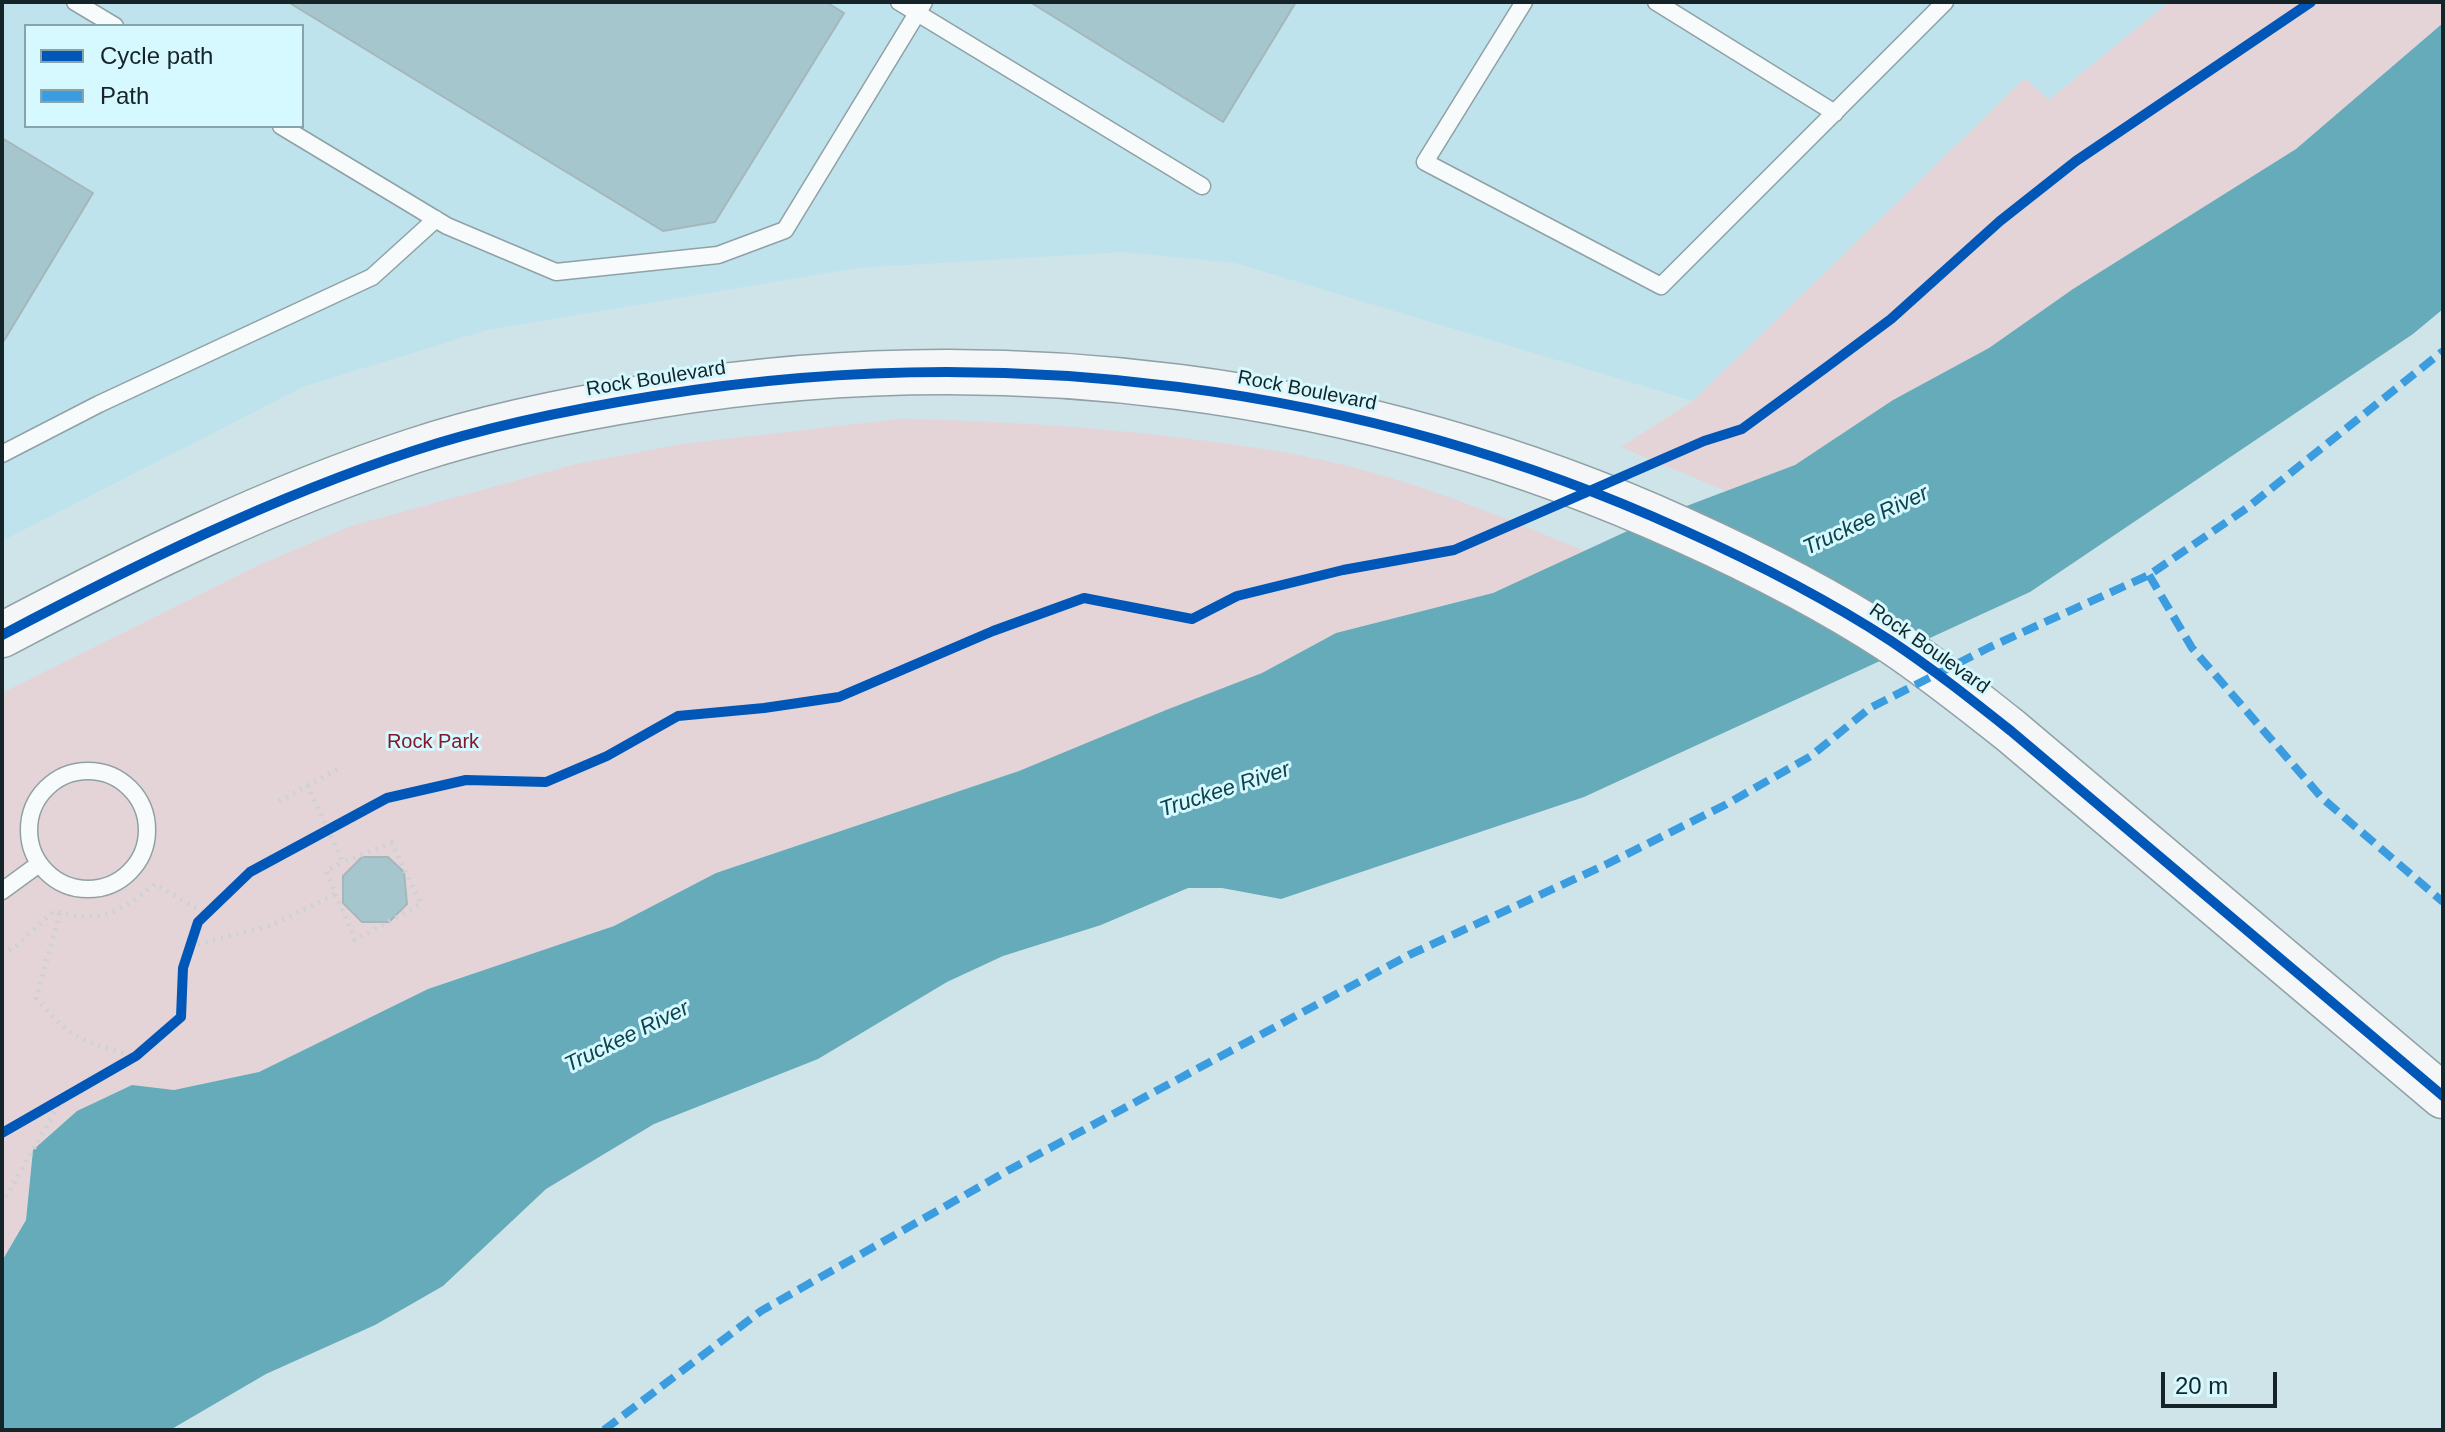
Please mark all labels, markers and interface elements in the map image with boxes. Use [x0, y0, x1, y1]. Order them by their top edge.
legend [24, 24, 304, 128]
text: Cycle path [100, 42, 213, 69]
text: Path [100, 82, 149, 109]
street label: Rock Boulevard [584, 356, 728, 402]
street label: Rock Boulevard [1235, 366, 1379, 416]
water label: Truckee River [1799, 480, 1933, 562]
street label: Rock Boulevard [1864, 599, 1994, 699]
park label: Rock Park [387, 730, 479, 754]
water label: Truckee River [1157, 757, 1293, 823]
water label: Truckee River [560, 995, 694, 1079]
scale bar [2165, 1356, 2281, 1406]
text: 20 m [2175, 1372, 2228, 1399]

